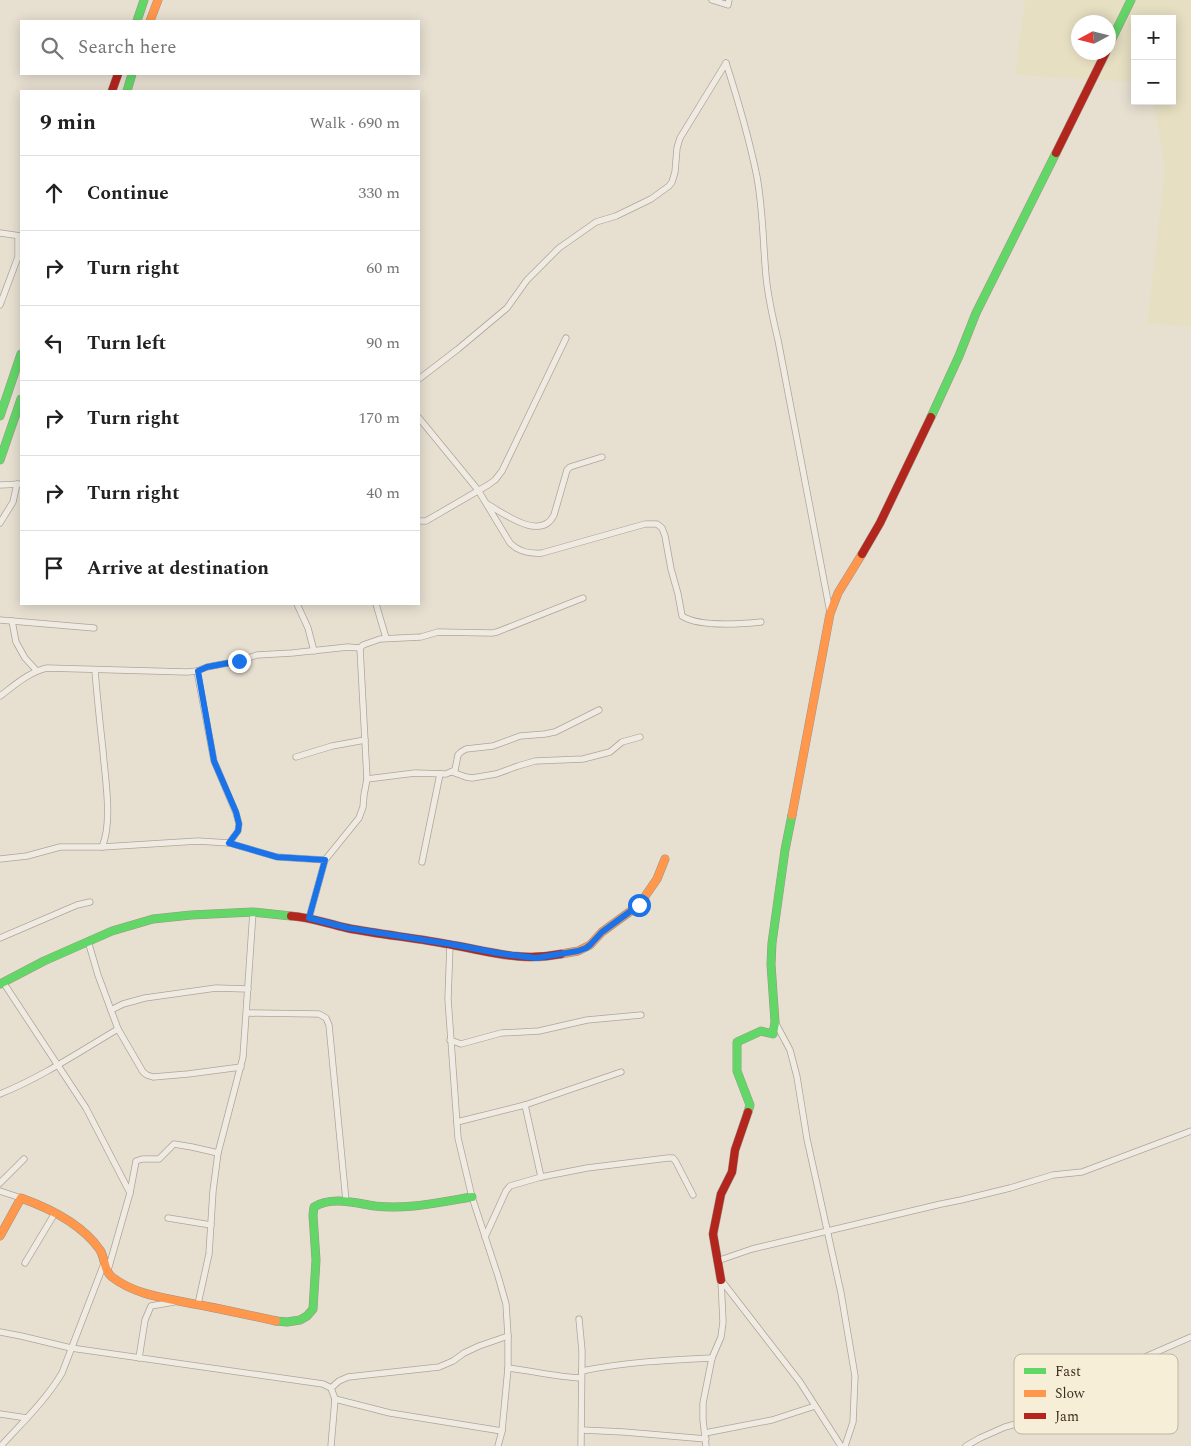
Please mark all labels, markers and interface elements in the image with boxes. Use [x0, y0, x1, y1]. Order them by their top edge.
north arrow [1071, 15, 1116, 60]
map controls [1131, 15, 1176, 105]
button: + [1131, 15, 1176, 60]
search box [20, 20, 420, 75]
text: Search here [78, 33, 177, 62]
icon: search [38, 34, 66, 62]
button: − [1131, 60, 1176, 105]
text: 9 min [40, 107, 96, 139]
text: Walk · 690 m [309, 111, 400, 135]
icon: ahead [40, 179, 68, 207]
text: Continue [87, 179, 169, 208]
text: 330 m [358, 181, 400, 205]
icon: right [40, 254, 68, 282]
text: Turn right [87, 254, 180, 283]
text: 60 m [366, 256, 400, 280]
icon: left [40, 329, 68, 357]
text: Turn left [87, 329, 166, 358]
text: 90 m [366, 331, 400, 355]
icon: right [40, 404, 68, 432]
text: Turn right [87, 404, 180, 433]
text: 170 m [358, 406, 400, 430]
icon: right [40, 479, 68, 507]
text: Turn right [87, 479, 180, 508]
text: 40 m [366, 481, 400, 505]
icon: arrive [40, 554, 68, 582]
text: Arrive at destination [87, 554, 269, 583]
route end [228, 650, 251, 673]
route start [628, 894, 651, 917]
legend [1014, 1354, 1178, 1434]
text: Fast [1055, 1361, 1081, 1382]
text: Slow [1055, 1383, 1085, 1404]
text: Jam [1055, 1406, 1079, 1427]

